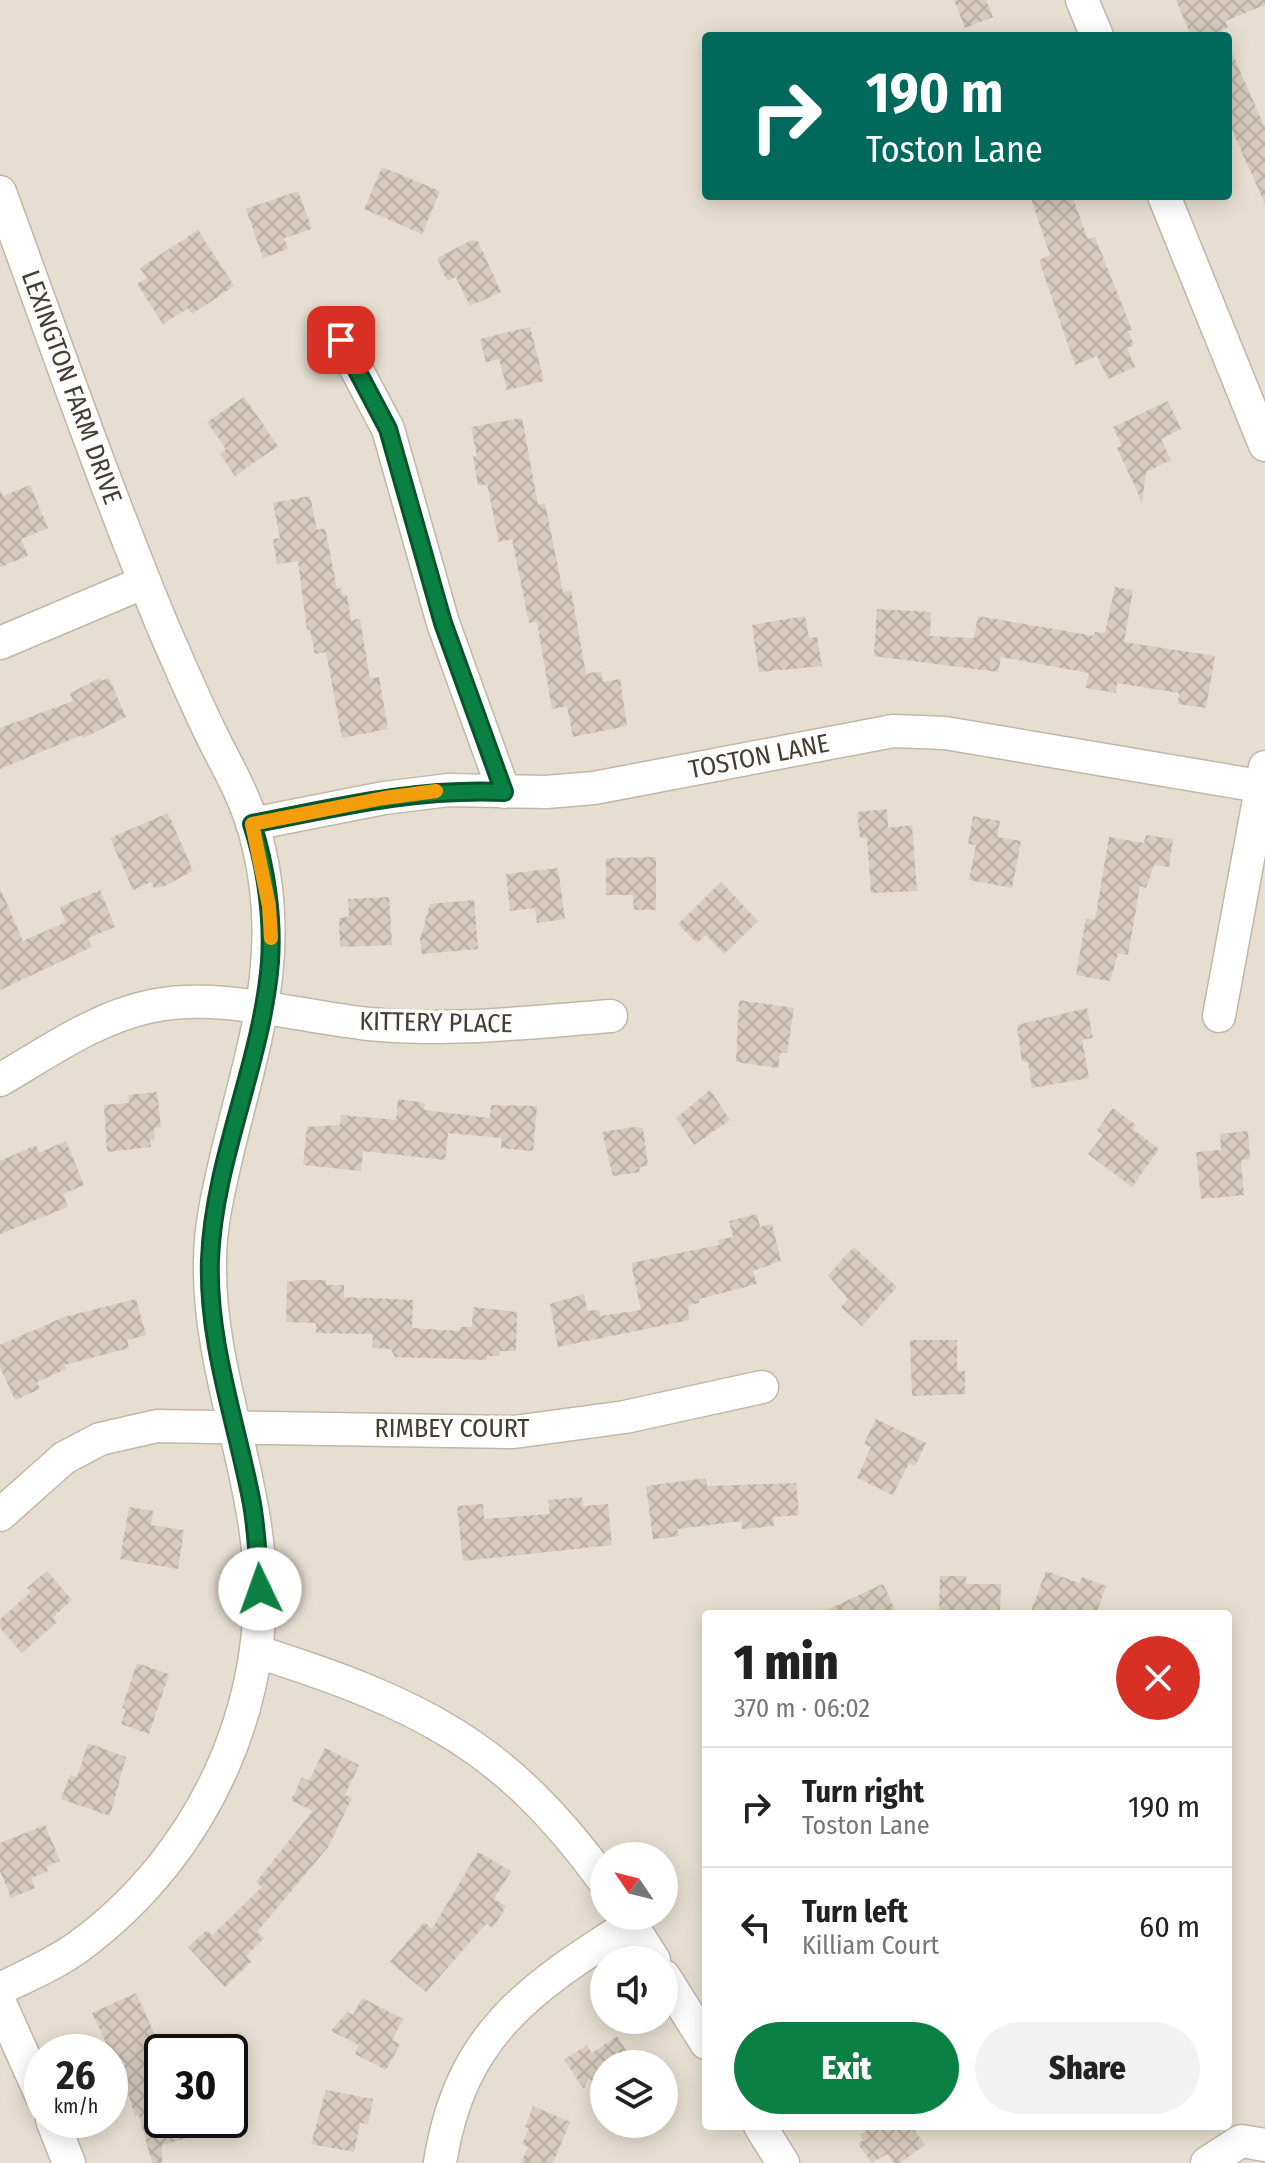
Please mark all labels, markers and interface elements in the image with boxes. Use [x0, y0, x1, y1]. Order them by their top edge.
text: 190 m [866, 60, 1004, 127]
icon: right [734, 64, 838, 168]
text: Toston Lane [866, 128, 1043, 172]
street label: LEXINGTON FARM DRIVE [15, 266, 128, 508]
pin [307, 306, 375, 374]
icon: arrive [319, 318, 363, 362]
street label: TOSTON LANE [686, 728, 832, 785]
street label: KITTERY PLACE [359, 1006, 513, 1039]
street label: RIMBEY COURT [375, 1413, 529, 1444]
position arrow [218, 1547, 302, 1631]
text: 1 min [734, 1634, 838, 1692]
button: close [1116, 1636, 1200, 1720]
text: 370 m · 06:02 [734, 1693, 870, 1724]
text: Turn right [802, 1774, 924, 1810]
icon: right [734, 1785, 778, 1829]
text: 190 m [1128, 1789, 1200, 1825]
text: Toston Lane [802, 1810, 930, 1841]
north arrow [590, 1842, 678, 1930]
map controls [590, 1842, 678, 2138]
text: Turn left [802, 1894, 908, 1930]
icon: left [734, 1905, 778, 1949]
text: 60 m [1139, 1909, 1200, 1945]
text: Killiam Court [802, 1930, 939, 1961]
button: sound [590, 1946, 678, 2034]
button: Exit [734, 2022, 959, 2114]
button: Share [975, 2022, 1200, 2114]
speed limit sign: 30 [144, 2034, 248, 2138]
button: layers [590, 2050, 678, 2138]
text: 26 [56, 2052, 96, 2100]
text: km/h [54, 2094, 98, 2118]

